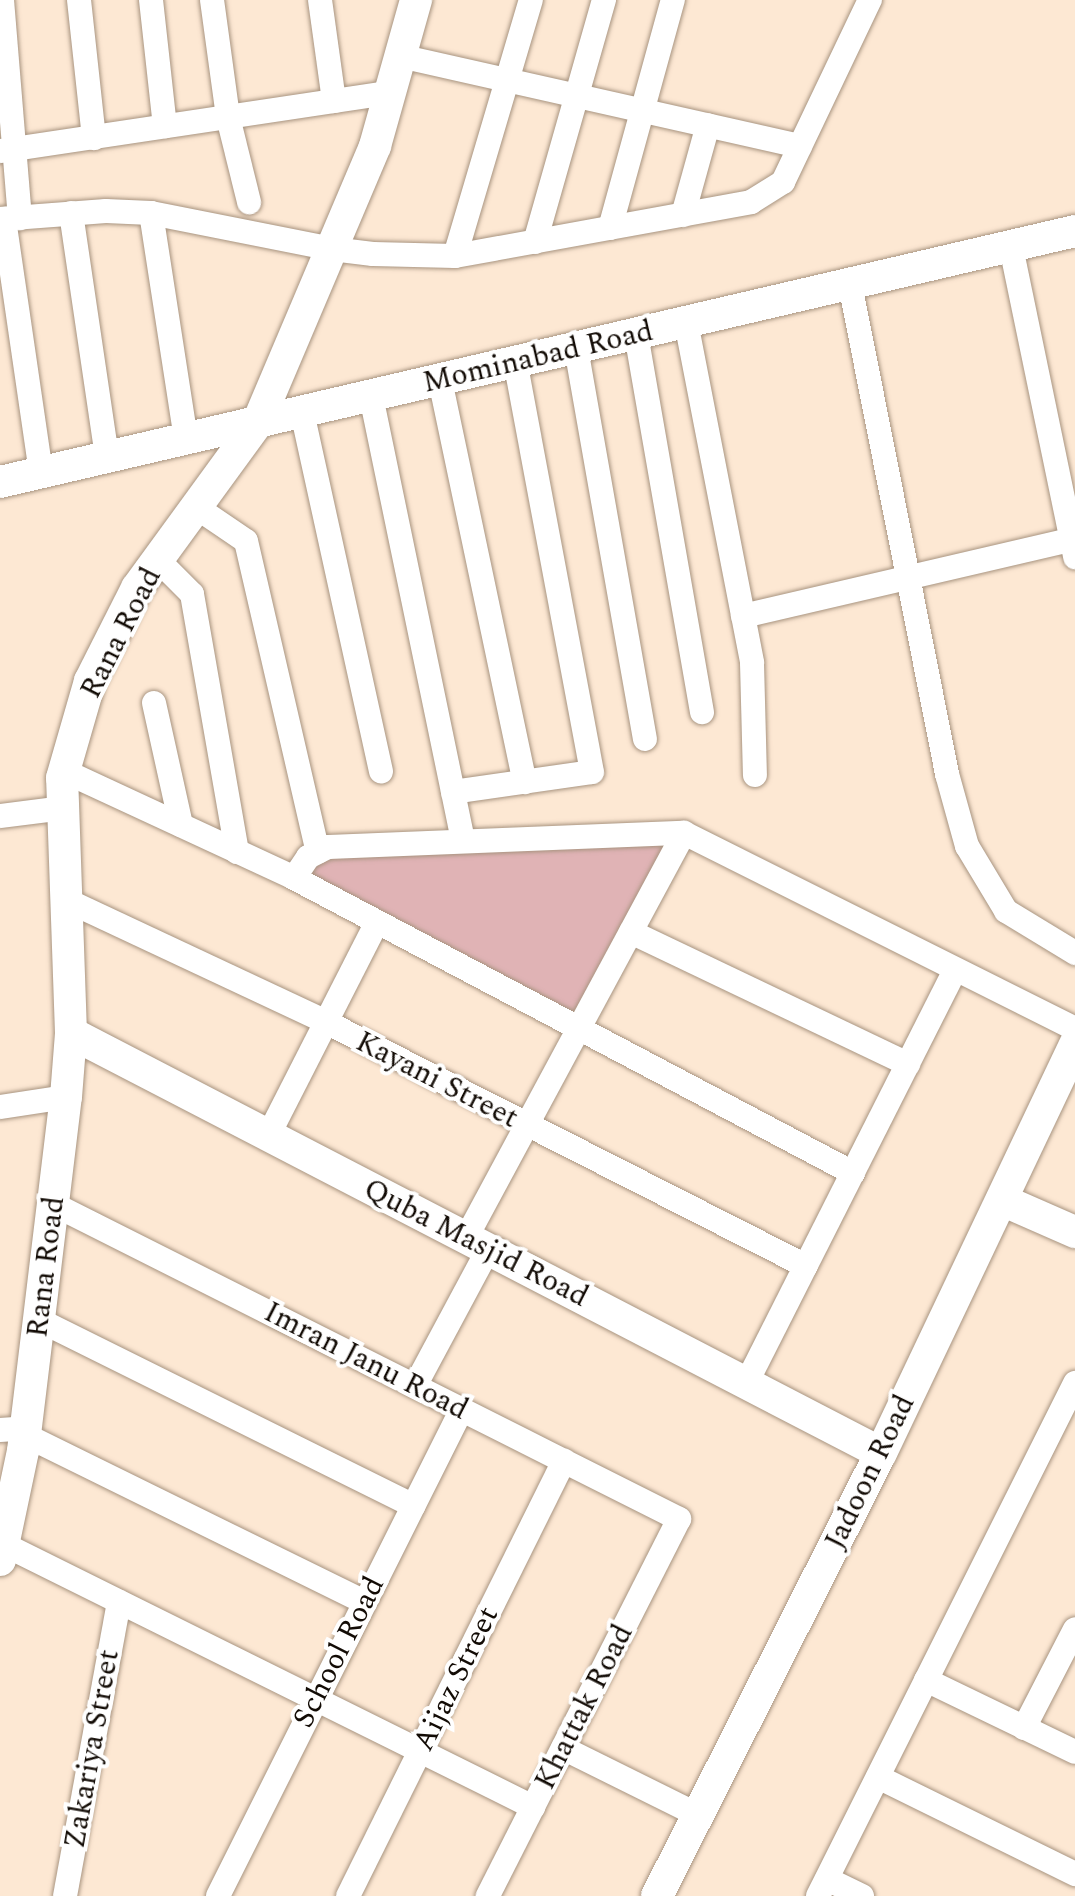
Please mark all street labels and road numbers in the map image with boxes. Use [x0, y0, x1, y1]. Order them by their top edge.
street label: Mominabad Road [419, 313, 657, 401]
street label: Rana Road [73, 562, 169, 704]
street label: Kayani Street [350, 1024, 524, 1136]
street label: Quba Masjid Road [358, 1171, 594, 1315]
street label: Rana Road [19, 1194, 73, 1340]
street label: Imran Janu Road [258, 1294, 474, 1428]
street label: Jadoon Road [817, 1389, 923, 1555]
street label: School Road [286, 1570, 392, 1734]
street label: Aijaz Street [406, 1601, 506, 1757]
street label: Khattak Road [527, 1618, 641, 1796]
street label: Zakariya Street [57, 1647, 127, 1851]

